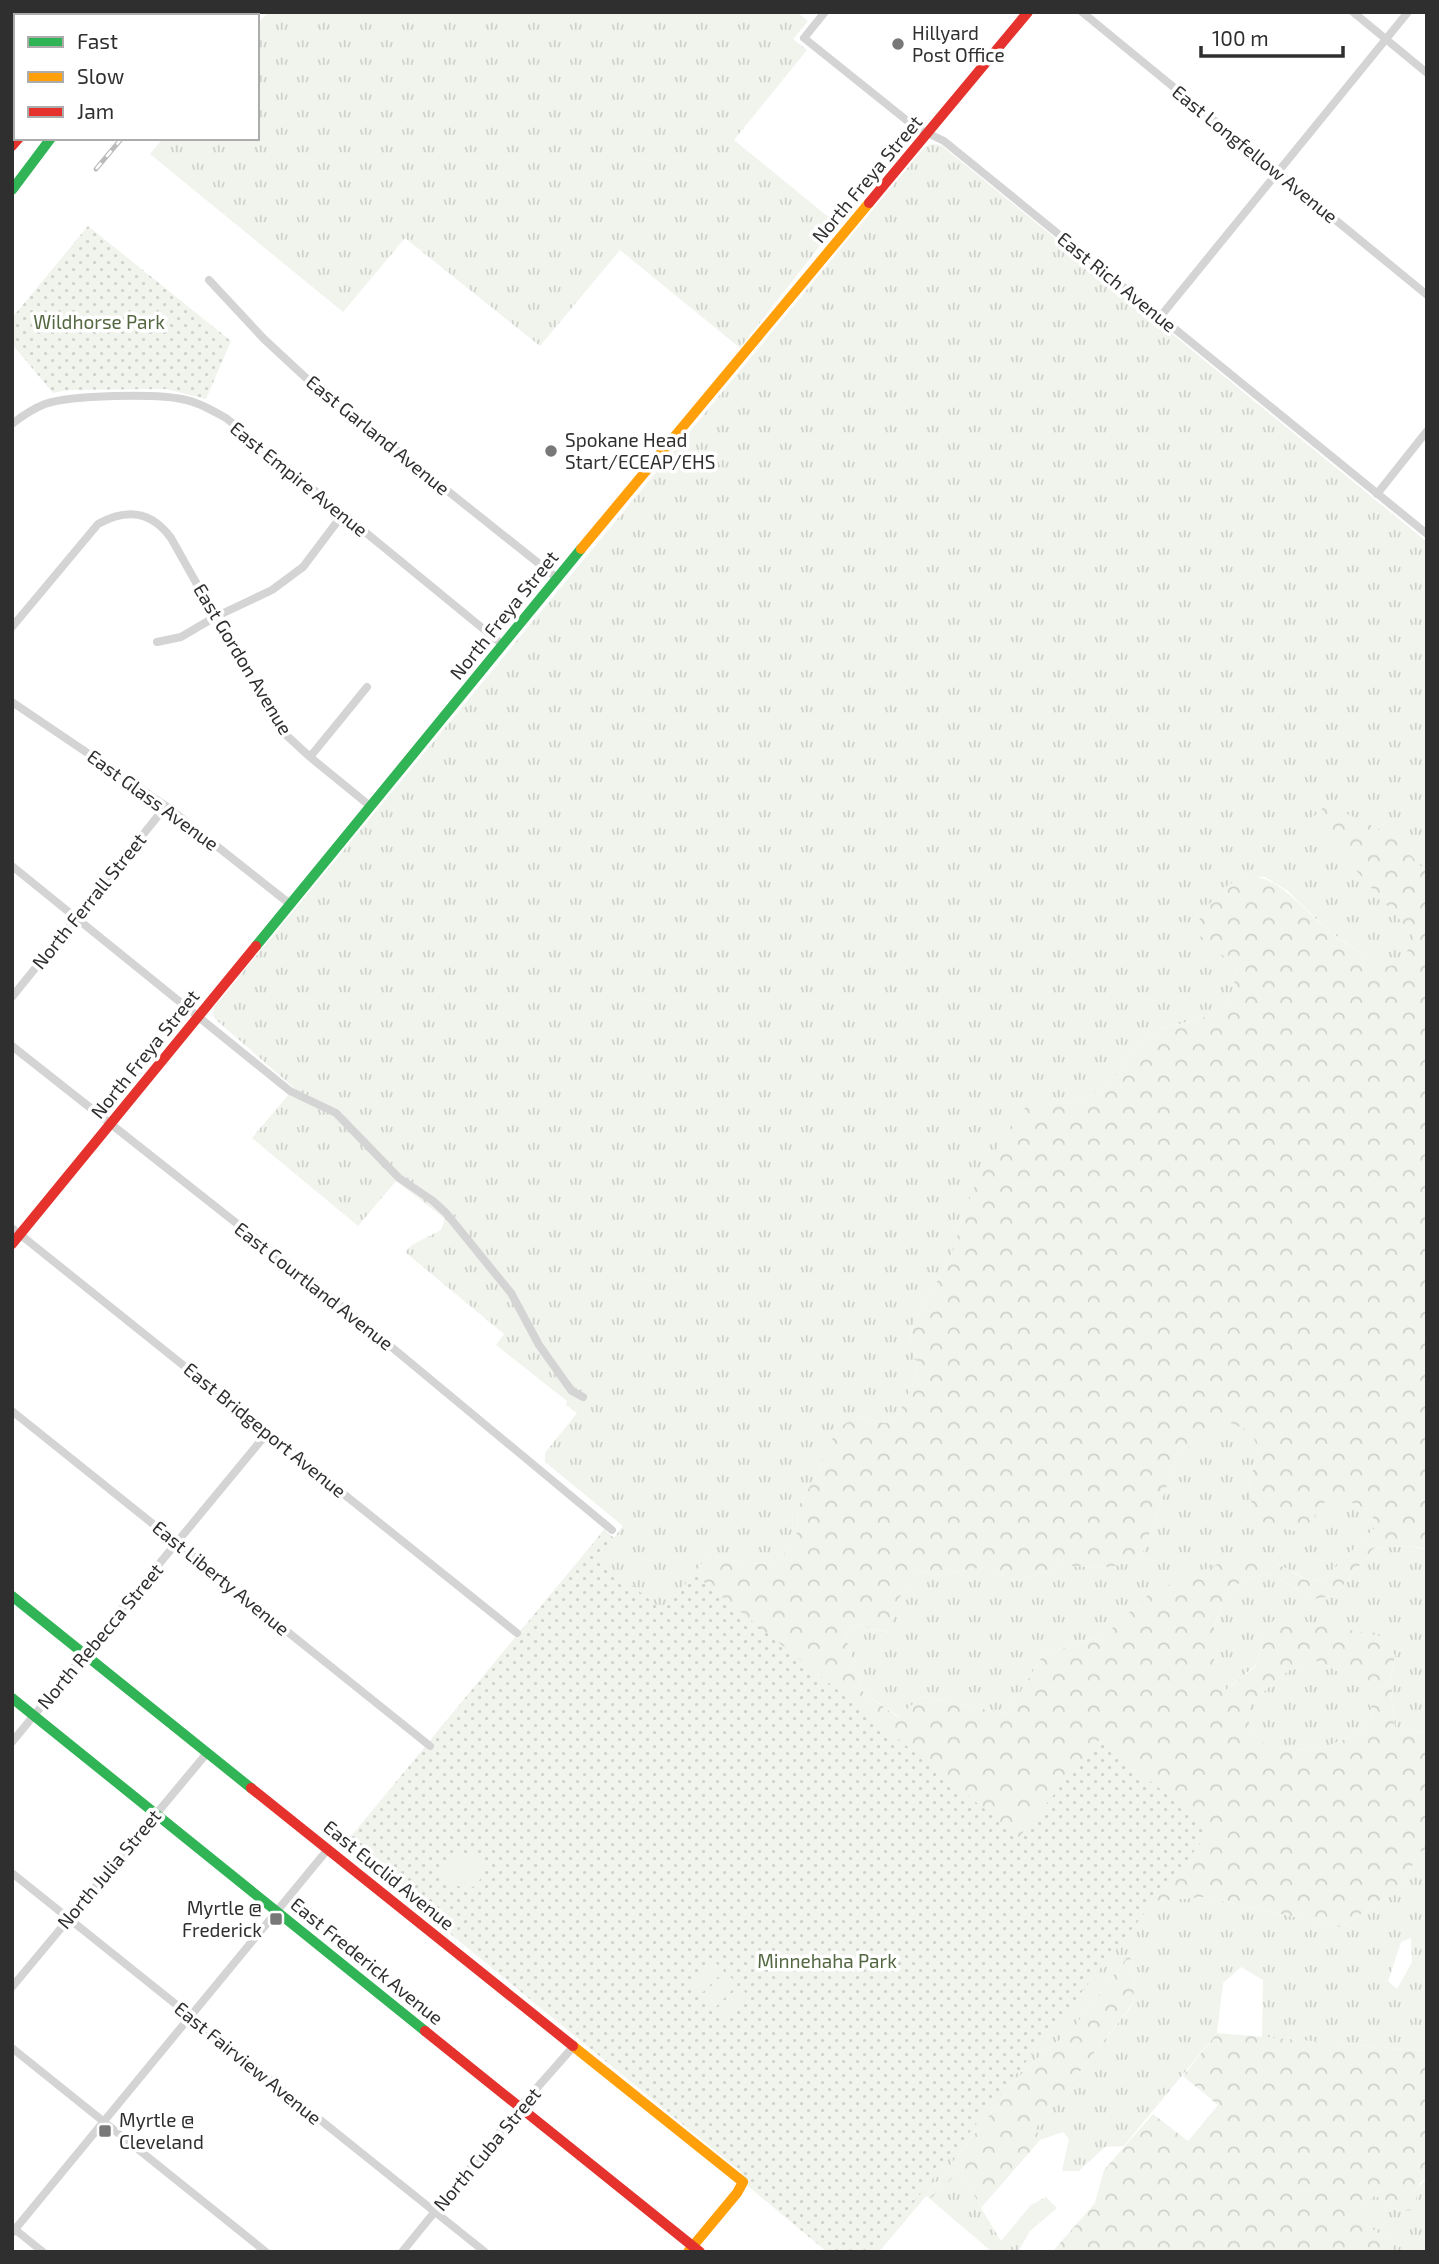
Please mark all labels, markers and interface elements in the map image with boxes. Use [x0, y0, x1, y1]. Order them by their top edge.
legend [14, 14, 259, 140]
scale bar [1201, 14, 1343, 58]
place label: Hillyard Post Office [912, 21, 1005, 66]
text: 100 m [1212, 25, 1269, 50]
text: Fast [77, 28, 118, 53]
marker: Hillyard Post Office [890, 36, 906, 52]
text: Slow [77, 63, 124, 88]
street label: East Longfellow Avenue [1168, 80, 1343, 227]
text: Jam [77, 98, 114, 123]
street label: North Freya Street [807, 110, 927, 247]
street label: East Rich Avenue [1053, 227, 1181, 337]
park label: Wildhorse Park [33, 310, 165, 333]
street label: East Garland Avenue [302, 370, 455, 499]
street label: East Empire Avenue [226, 416, 373, 541]
place label: Spokane Head Start/ECEAP/EHS [565, 428, 715, 473]
marker: Spokane Head Start/ECEAP/EHS [543, 443, 559, 459]
street label: North Freya Street [445, 546, 563, 684]
street label: East Gordon Avenue [189, 579, 298, 739]
street label: East Glass Avenue [83, 744, 224, 855]
street label: North Ferrall Street [27, 828, 150, 973]
street label: North Freya Street [86, 985, 204, 1123]
street label: East Courtland Avenue [230, 1217, 398, 1355]
street label: East Bridgeport Avenue [180, 1357, 351, 1502]
street label: East Liberty Avenue [148, 1515, 294, 1640]
street label: North Rebecca Street [32, 1558, 167, 1713]
street label: North Julia Street [52, 1804, 165, 1933]
street label: East Euclid Avenue [319, 1815, 459, 1934]
street label: East Frederick Avenue [287, 1892, 448, 2029]
place label: Myrtle @ Frederick [182, 1896, 262, 1941]
marker: Myrtle @ Frederick [268, 1911, 284, 1927]
park label: Minnehaha Park [757, 1949, 897, 1972]
street label: East Fairview Avenue [170, 1996, 326, 2129]
street label: North Cuba Street [428, 2082, 545, 2215]
place label: Myrtle @ Cleveland [119, 2108, 204, 2153]
marker: Myrtle @ Cleveland [97, 2123, 113, 2139]

